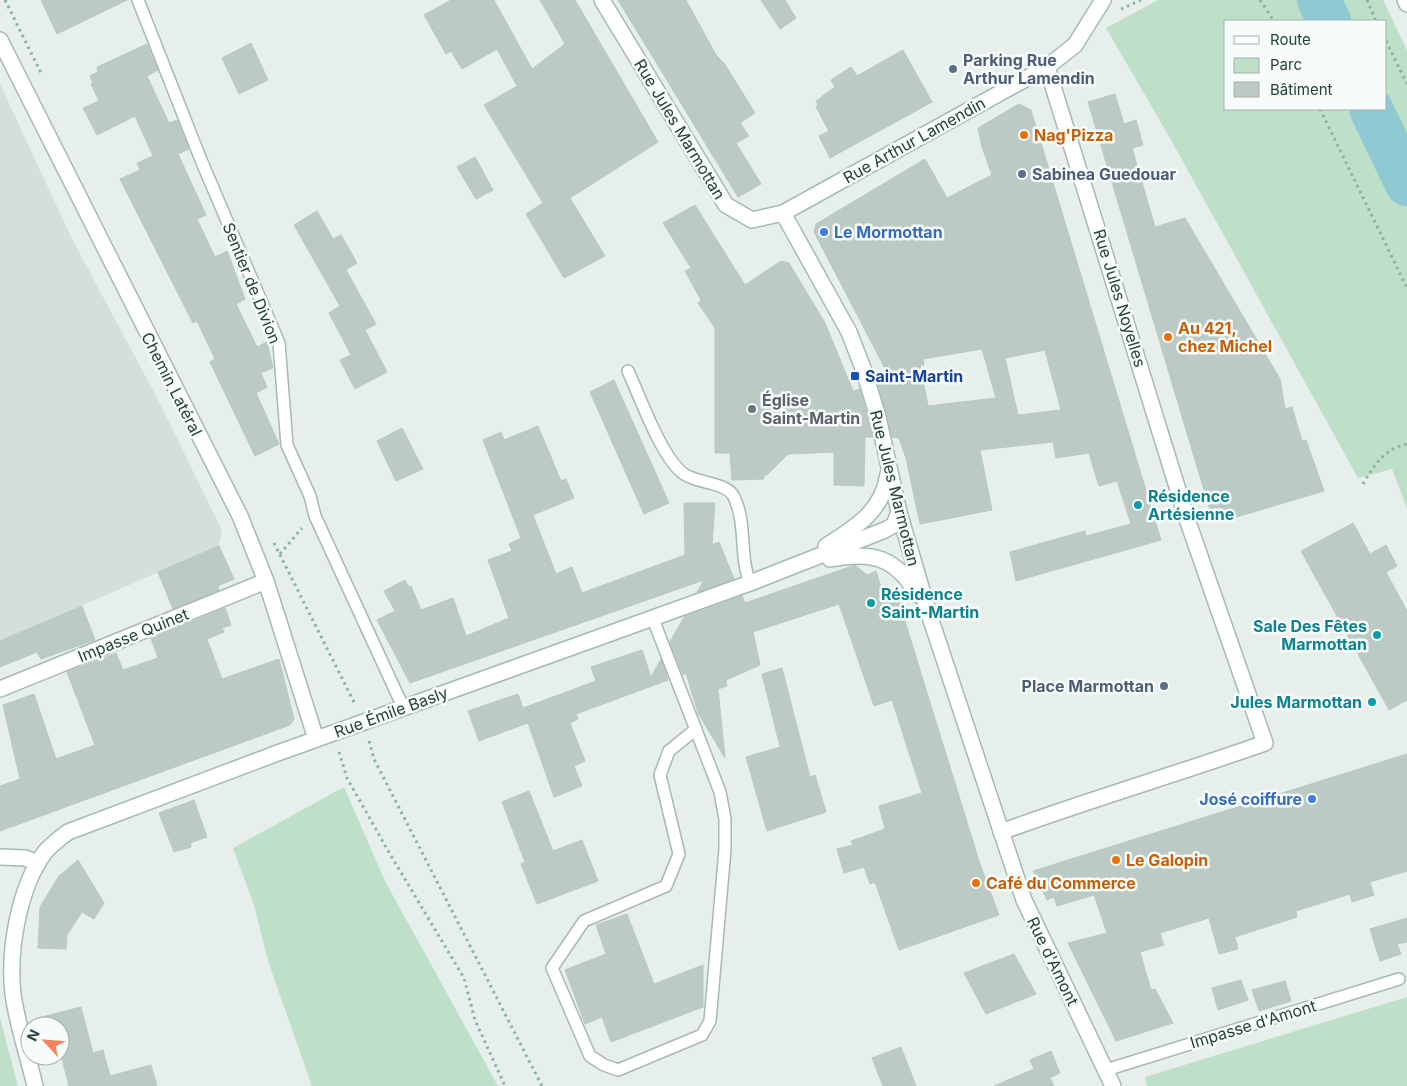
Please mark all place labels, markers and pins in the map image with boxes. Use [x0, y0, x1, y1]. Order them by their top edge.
place label: Parking Rue Arthur Lamendin [963, 50, 1095, 88]
marker: Parking Rue Arthur Lamendin [947, 63, 959, 75]
place label: Nag'Pizza [1034, 125, 1113, 145]
marker: Nag'Pizza [1018, 129, 1030, 141]
place label: Sabinea Guedouar [1032, 164, 1177, 184]
marker: Sabinea Guedouar [1016, 168, 1028, 180]
place label: Le Mormottan [834, 222, 943, 242]
marker: Le Mormottan [818, 226, 830, 238]
place label: Au 421, chez Michel [1178, 318, 1272, 356]
marker: Au 421, chez Michel [1162, 331, 1174, 343]
place label: Saint-Martin [865, 366, 963, 386]
marker: Saint-Martin [849, 370, 861, 382]
place label: Église Saint-Martin [762, 390, 860, 428]
marker: Église Saint-Martin [746, 403, 758, 415]
place label: Résidence Artésienne [1148, 486, 1234, 524]
marker: Résidence Artésienne [1132, 499, 1144, 511]
place label: Résidence Saint-Martin [881, 584, 979, 622]
marker: Résidence Saint-Martin [865, 597, 877, 609]
place label: Sale Des Fêtes Marmottan [1253, 616, 1367, 654]
marker: Sale Des Fêtes Marmottan [1371, 629, 1383, 641]
place label: Place Marmottan [1022, 676, 1154, 696]
marker: Place Marmottan [1158, 680, 1170, 692]
place label: Jules Marmottan [1230, 692, 1362, 712]
marker: Jules Marmottan [1366, 696, 1378, 708]
place label: José coiffure [1199, 789, 1302, 809]
marker: José coiffure [1306, 793, 1318, 805]
place label: Le Galopin [1126, 850, 1208, 870]
marker: Le Galopin [1110, 854, 1122, 866]
place label: Café du Commerce [986, 873, 1136, 893]
marker: Café du Commerce [970, 877, 982, 889]

